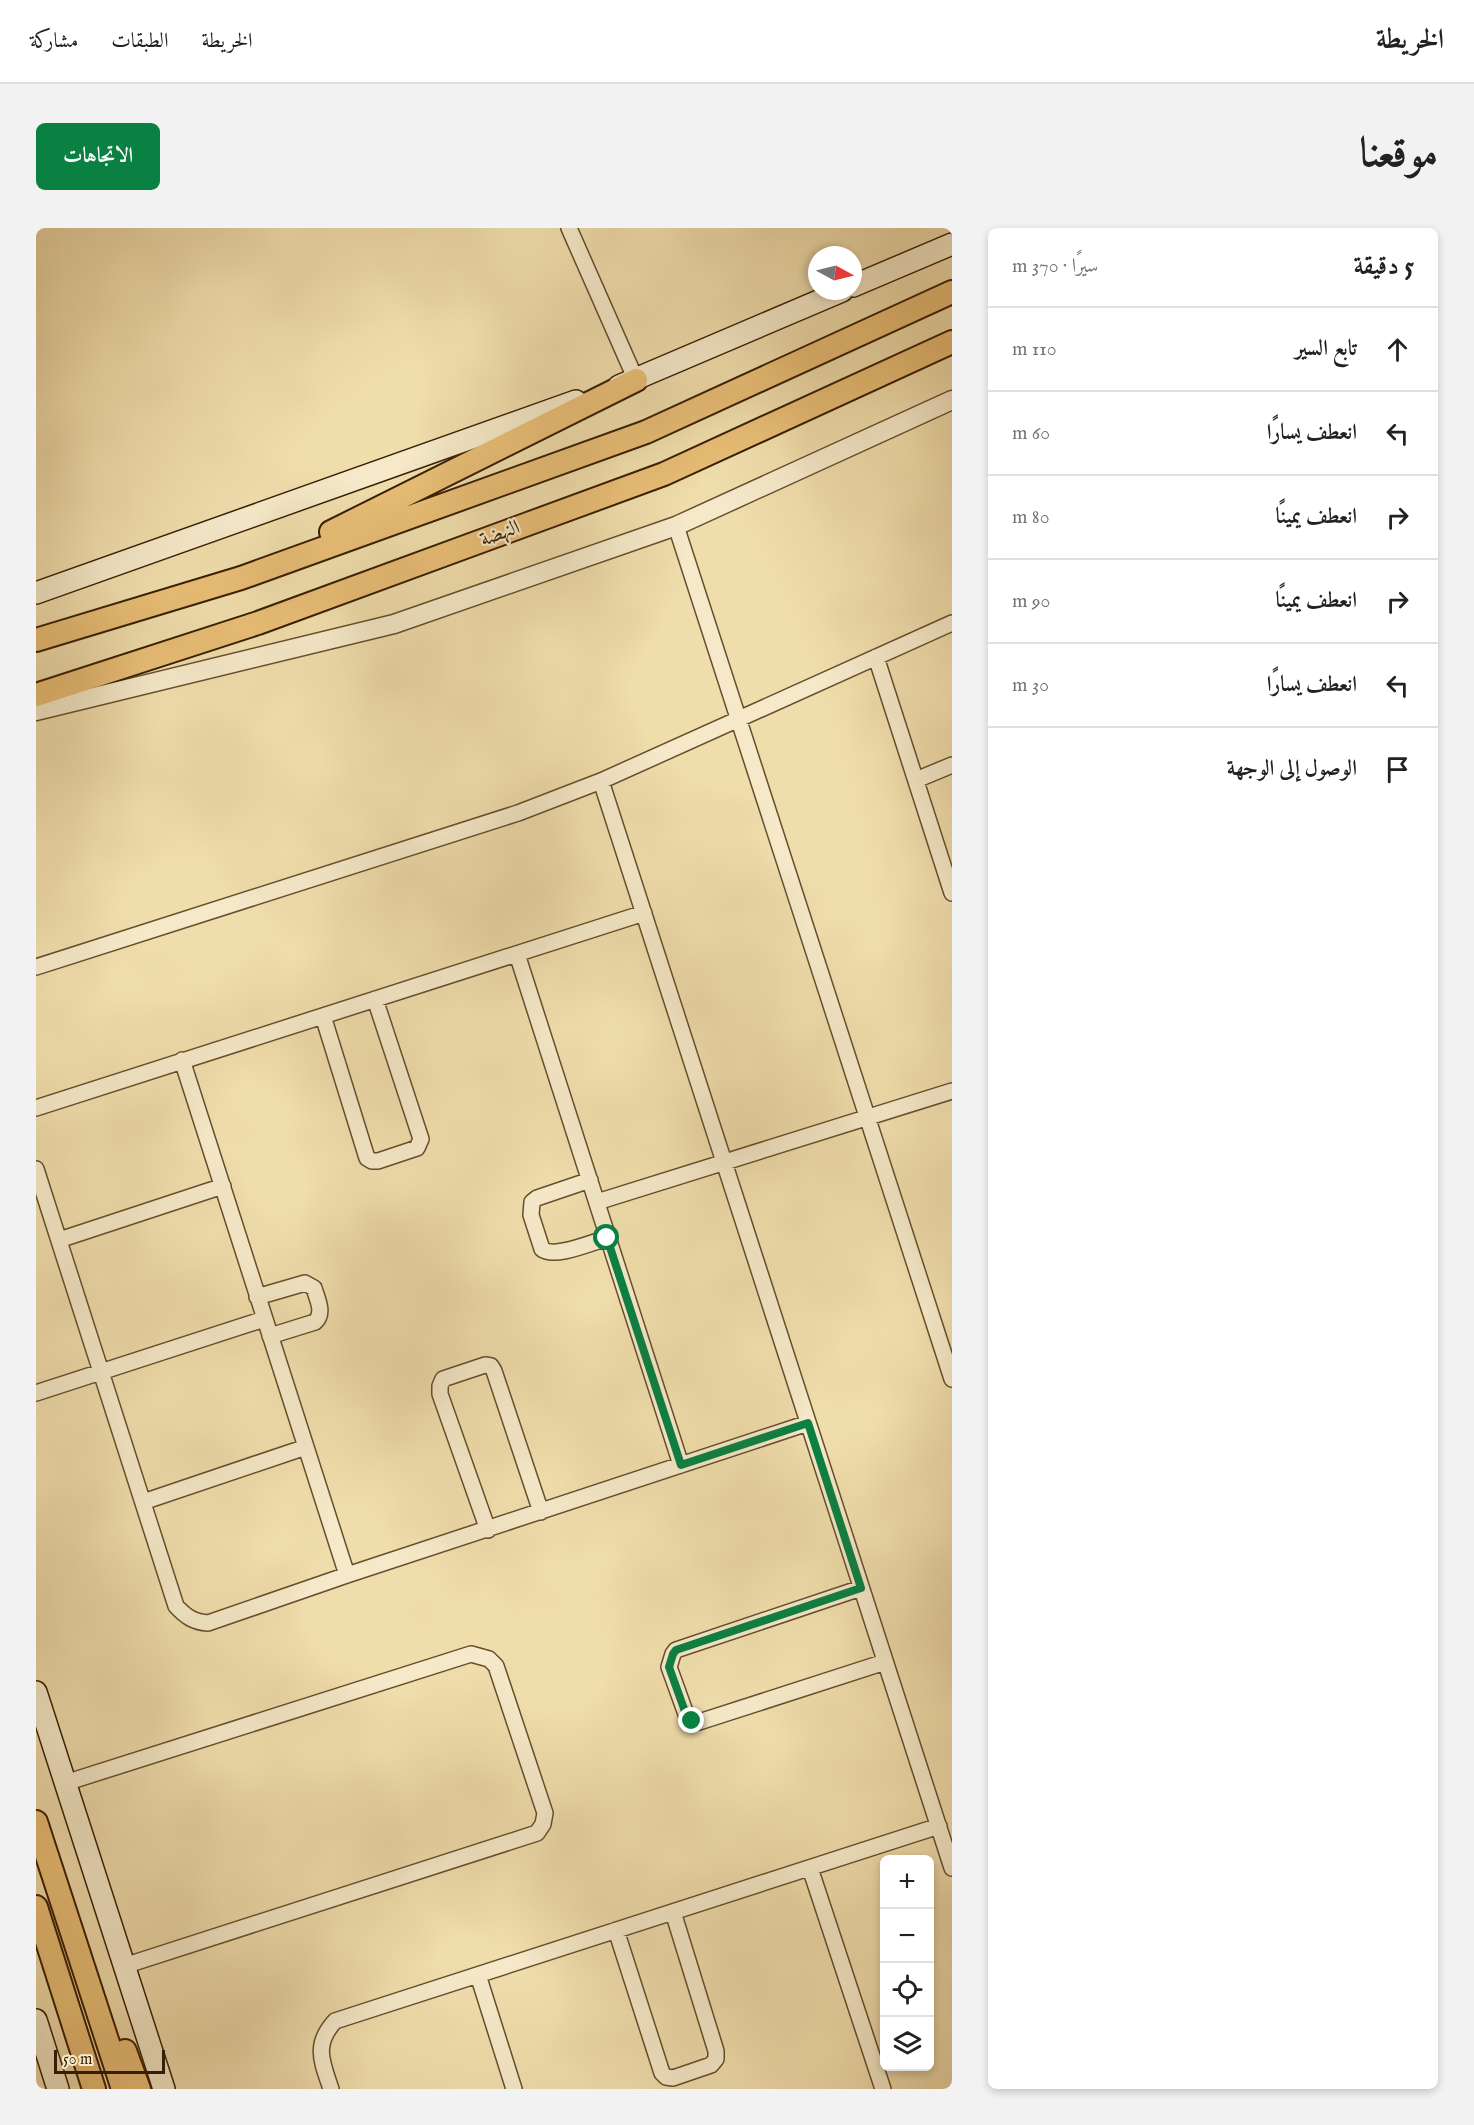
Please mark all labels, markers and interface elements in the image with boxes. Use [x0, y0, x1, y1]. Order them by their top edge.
text: الخريطة [1376, 23, 1444, 58]
text: مشاركة [30, 28, 78, 55]
text: الطبقات [111, 28, 168, 55]
text: الخريطة [201, 28, 253, 55]
button: الاتجاهات [36, 123, 160, 190]
text: موقعنا [1360, 128, 1438, 181]
north arrow [808, 246, 862, 300]
text: 5 دقيقة [1354, 250, 1414, 283]
text: سيرًا · 370 m [1012, 254, 1098, 279]
icon: ahead [1381, 333, 1414, 366]
text: تابع السير [1295, 335, 1357, 363]
text: 110 m [1012, 337, 1056, 362]
icon: left [1381, 417, 1414, 450]
text: انعطف يسارًا [1267, 419, 1357, 447]
text: 60 m [1012, 421, 1050, 446]
icon: right [1381, 501, 1414, 534]
text: انعطف يمينًا [1276, 503, 1357, 531]
text: 80 m [1012, 505, 1050, 530]
street label: النهضة [476, 514, 524, 554]
icon: right [1381, 585, 1414, 618]
text: انعطف يمينًا [1276, 587, 1357, 615]
text: 90 m [1012, 589, 1050, 614]
icon: left [1381, 669, 1414, 702]
text: انعطف يسارًا [1267, 671, 1357, 699]
text: 30 m [1012, 673, 1049, 698]
icon: arrive [1381, 753, 1414, 786]
text: الوصول إلى الوجهة [1227, 755, 1357, 783]
route start [593, 1224, 619, 1250]
route end [678, 1707, 704, 1733]
map controls [880, 1855, 934, 2071]
button: + [880, 1855, 934, 1909]
button: − [880, 1909, 934, 1963]
button: locate [880, 1963, 934, 2017]
button: layers [880, 2017, 934, 2071]
scale bar [54, 2047, 165, 2074]
text: 50 m [63, 2050, 92, 2070]

